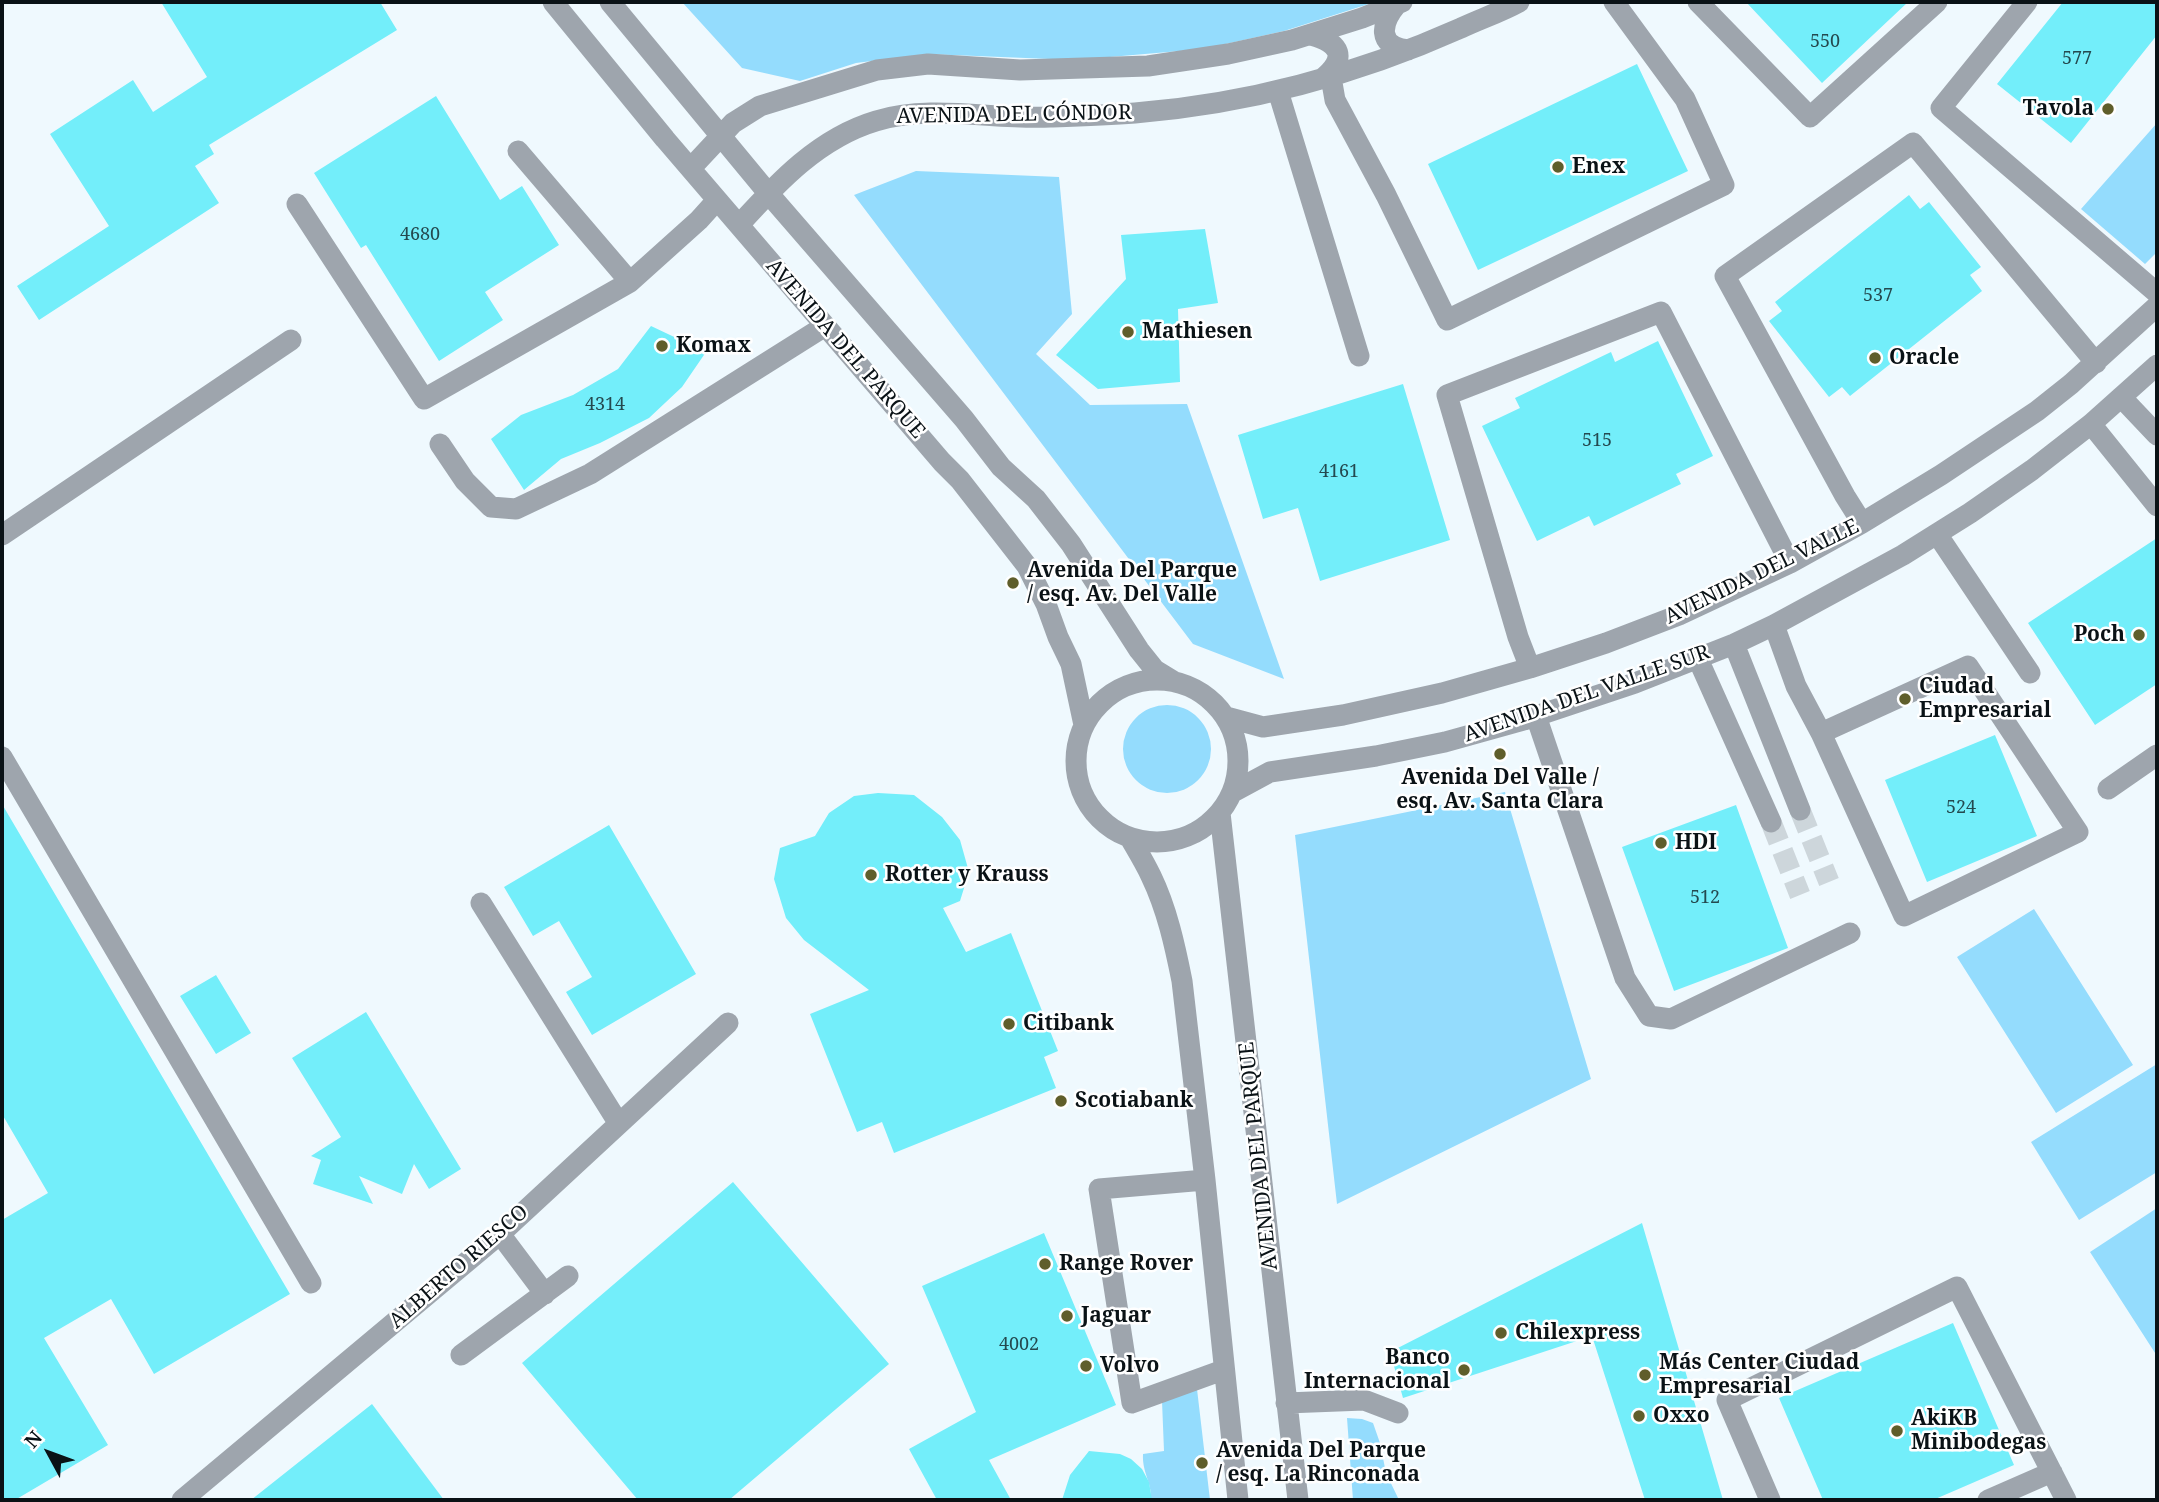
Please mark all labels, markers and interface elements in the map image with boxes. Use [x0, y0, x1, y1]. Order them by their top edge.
house number: 550 [1810, 31, 1840, 53]
house number: 577 [2062, 48, 2092, 70]
place label: Tavola [2023, 96, 2094, 122]
street label: AVENIDA DEL CÓNDOR [896, 100, 1132, 130]
marker: Tavola [2100, 101, 2116, 117]
place label: Enex [1572, 154, 1625, 180]
marker: Enex [1550, 159, 1566, 175]
house number: 4680 [400, 224, 440, 246]
street label: AVENIDA DEL PARQUE [760, 254, 930, 444]
house number: 537 [1863, 285, 1893, 307]
place label: Mathiesen [1142, 319, 1253, 345]
marker: Mathiesen [1120, 324, 1136, 340]
place label: Komax [676, 333, 751, 359]
marker: Komax [654, 338, 670, 354]
place label: Oracle [1889, 345, 1959, 371]
marker: Oracle [1867, 350, 1883, 366]
house number: 4314 [585, 394, 625, 416]
house number: 515 [1582, 430, 1612, 452]
house number: 4161 [1319, 461, 1359, 483]
street label: AVENIDA DEL VALLE [1661, 514, 1863, 630]
place label: Avenida Del Parque / esq. Av. Del Valle [1027, 558, 1237, 608]
marker: Avenida Del Parque / esq. Av. Del Valle [1005, 575, 1021, 591]
place label: Poch [2074, 622, 2125, 648]
marker: Poch [2131, 627, 2147, 643]
street label: AVENIDA DEL VALLE SUR [1461, 640, 1713, 748]
place label: Ciudad Empresarial [1919, 674, 2051, 724]
marker: Ciudad Empresarial [1897, 691, 1913, 707]
marker: Avenida Del Valle / esq. Av. Santa Clara [1492, 746, 1508, 762]
place label: Avenida Del Valle / esq. Av. Santa Clara [1396, 765, 1604, 815]
house number: 524 [1946, 797, 1976, 819]
place label: HDI [1675, 830, 1717, 856]
marker: HDI [1653, 835, 1669, 851]
place label: Rotter y Krauss [885, 862, 1049, 888]
marker: Rotter y Krauss [863, 867, 879, 883]
house number: 512 [1690, 887, 1720, 909]
place label: Citibank [1023, 1011, 1114, 1037]
marker: Citibank [1001, 1016, 1017, 1032]
street label: AVENIDA DEL PARQUE [1234, 1040, 1284, 1272]
place label: Scotiabank [1075, 1088, 1193, 1114]
marker: Scotiabank [1053, 1093, 1069, 1109]
street label: ALBERTO RIESCO [384, 1200, 534, 1334]
place label: Range Rover [1059, 1251, 1193, 1277]
marker: Range Rover [1037, 1256, 1053, 1272]
place label: Jaguar [1081, 1303, 1151, 1329]
marker: Jaguar [1059, 1308, 1075, 1324]
place label: Chilexpress [1515, 1320, 1640, 1346]
marker: Chilexpress [1493, 1325, 1509, 1341]
house number: 4002 [999, 1334, 1039, 1356]
place label: Banco Internacional [1304, 1345, 1450, 1395]
place label: Más Center Ciudad Empresarial [1659, 1350, 1859, 1400]
place label: Volvo [1100, 1353, 1159, 1379]
marker: Volvo [1078, 1358, 1094, 1374]
marker: Banco Internacional [1456, 1362, 1472, 1378]
marker: Más Center Ciudad Empresarial [1637, 1367, 1653, 1383]
place label: Oxxo [1653, 1403, 1710, 1429]
place label: AkiKB Minibodegas [1911, 1406, 2046, 1456]
marker: Oxxo [1631, 1408, 1647, 1424]
north arrow [14, 1418, 84, 1488]
marker: AkiKB Minibodegas [1889, 1423, 1905, 1439]
text: N [18, 1425, 48, 1453]
place label: Avenida Del Parque / esq. La Rinconada [1216, 1438, 1426, 1488]
marker: Avenida Del Parque / esq. La Rinconada [1194, 1455, 1210, 1471]

